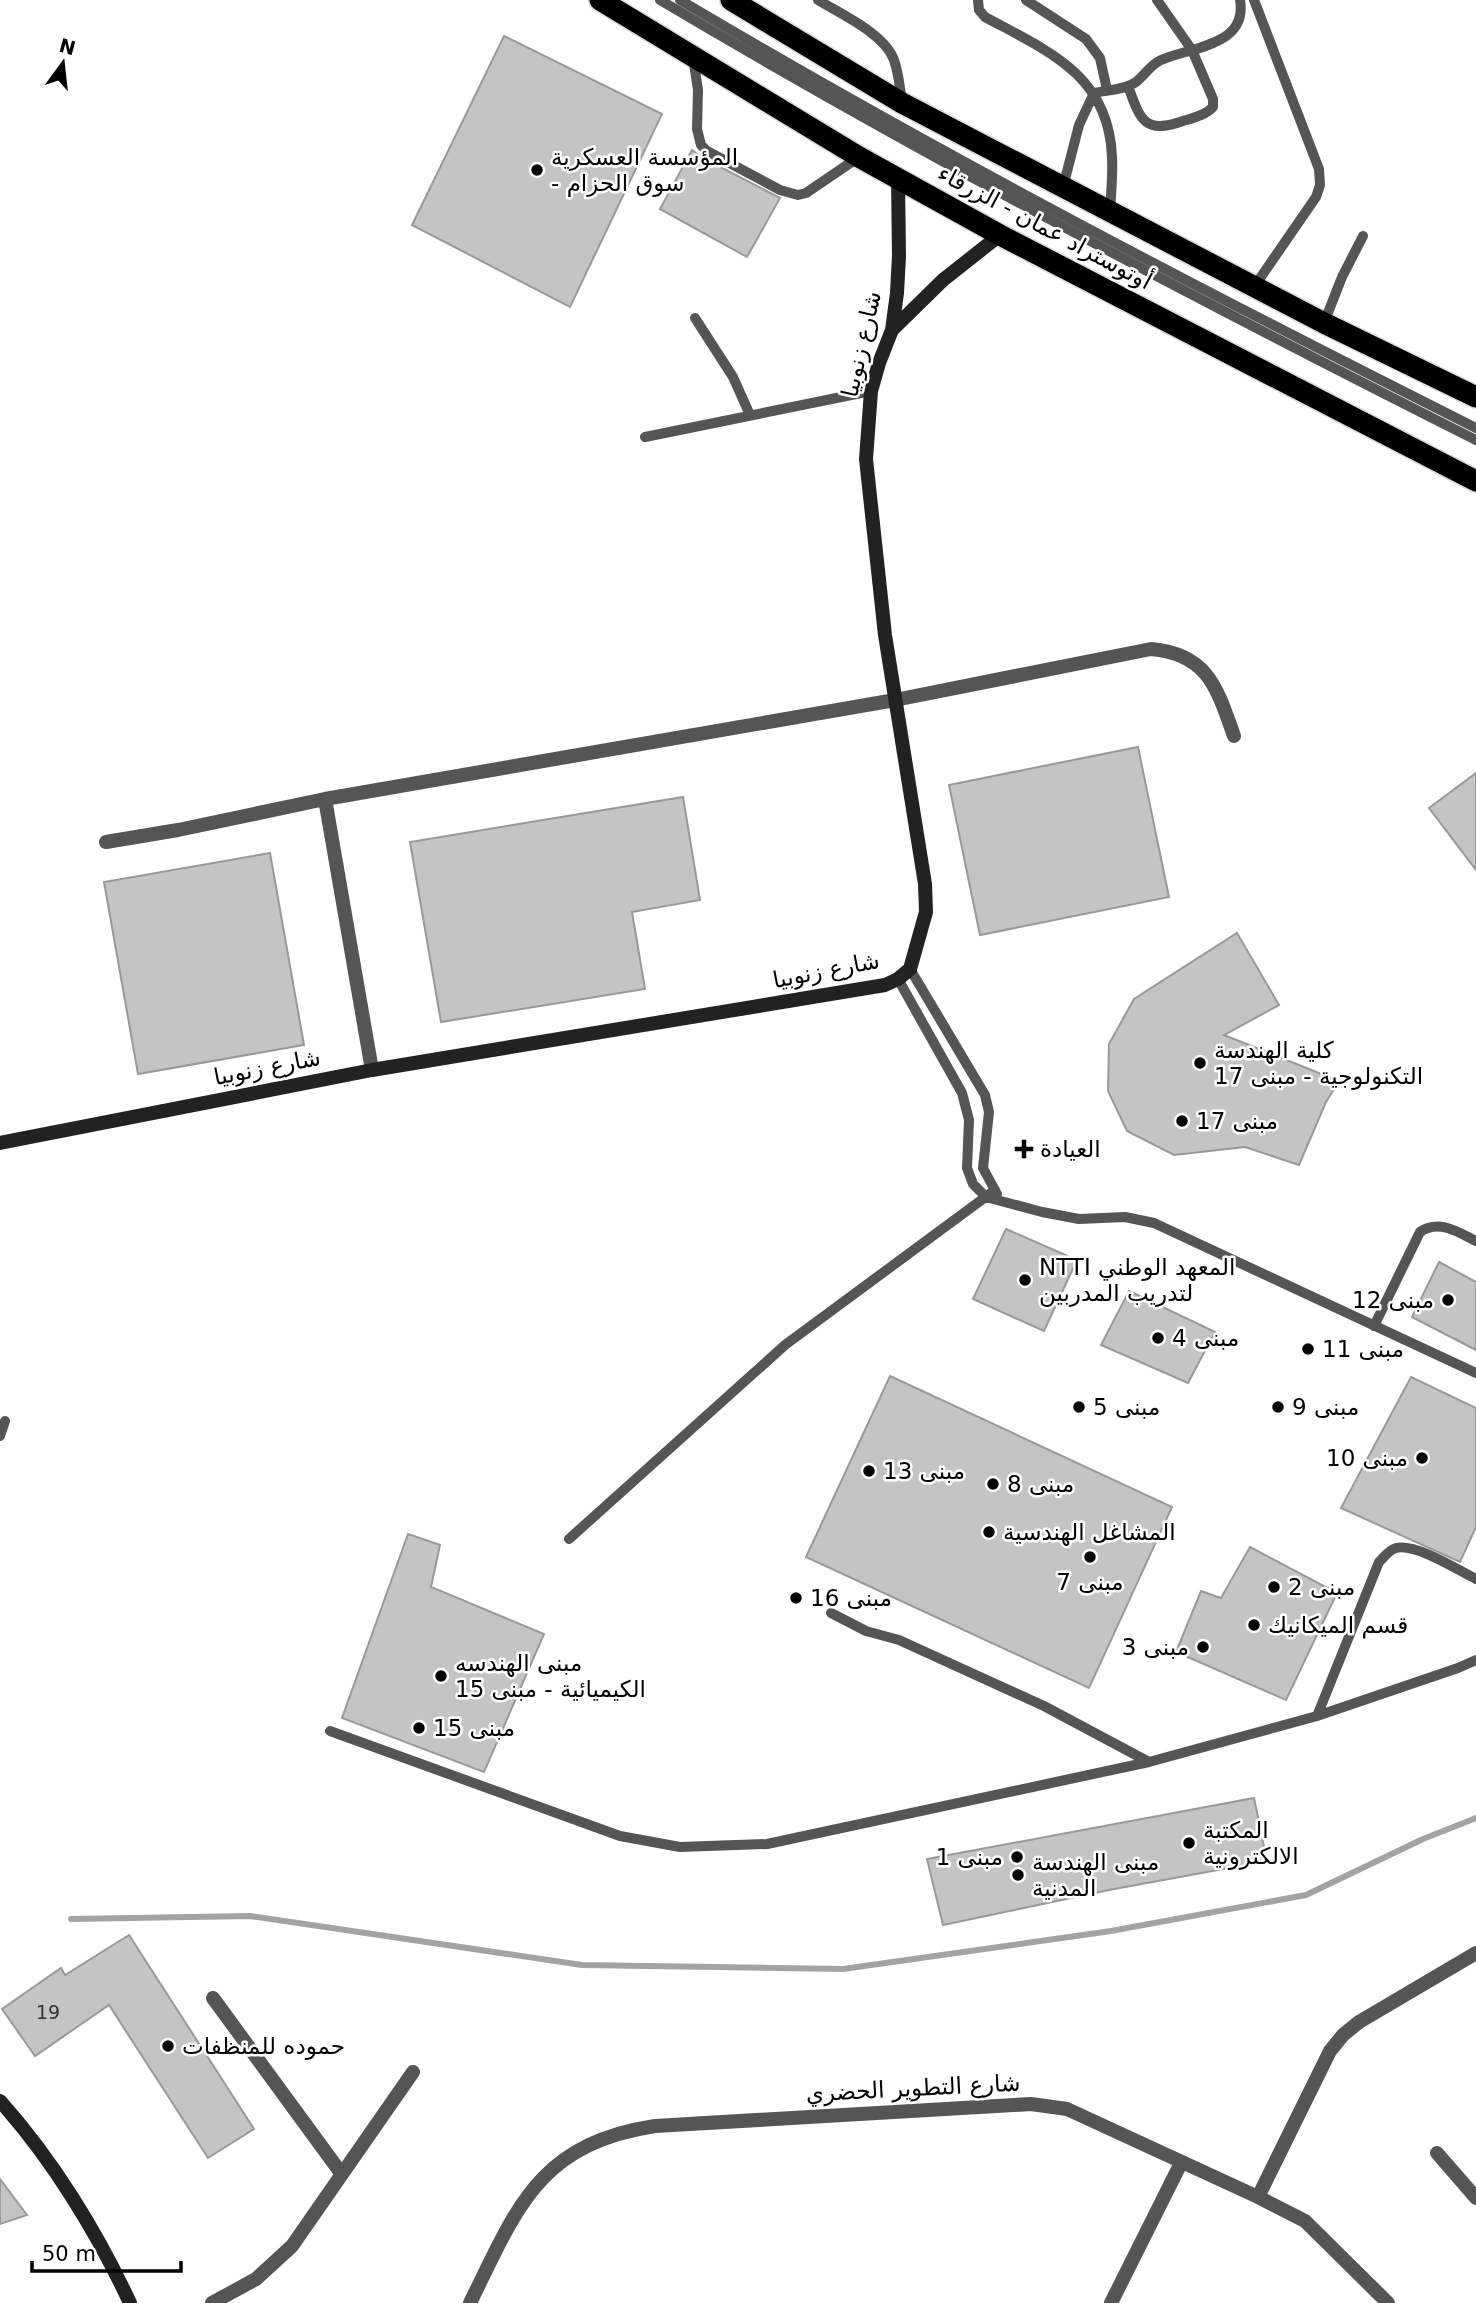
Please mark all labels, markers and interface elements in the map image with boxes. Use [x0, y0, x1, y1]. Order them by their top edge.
north arrow [28, 28, 98, 98]
text: N [57, 34, 78, 59]
place label: المؤسسة العسكرية - سوق الحزام [551, 144, 738, 197]
street label: أوتوستراد عمان - الزرقاء [933, 158, 1157, 295]
marker: المؤسسة العسكرية - سوق الحزام [529, 162, 545, 178]
street label: شارع زنوبيا [836, 288, 887, 400]
street label: شارع زنوبيا [770, 947, 882, 994]
place label: كلية الهندسة التكنولوجية - مبنى 17 [1214, 1037, 1423, 1090]
street label: شارع زنوبيا [211, 1044, 323, 1091]
marker: كلية الهندسة التكنولوجية - مبنى 17 [1192, 1055, 1208, 1071]
place label: مبنى 17 [1196, 1108, 1278, 1134]
marker: مبنى 17 [1174, 1113, 1190, 1129]
place label: العيادة [1040, 1136, 1101, 1162]
marker: العيادة [1014, 1139, 1034, 1159]
place label: NTTI المعهد الوطني لتدريب المدربين [1039, 1254, 1235, 1307]
marker: NTTI المعهد الوطني لتدريب المدربين [1017, 1272, 1033, 1288]
place label: مبنى 12 [1352, 1287, 1434, 1313]
marker: مبنى 12 [1440, 1292, 1456, 1308]
place label: مبنى 4 [1172, 1325, 1239, 1351]
marker: مبنى 4 [1150, 1330, 1166, 1346]
place label: مبنى 11 [1322, 1336, 1404, 1362]
marker: مبنى 11 [1300, 1341, 1316, 1357]
place label: مبنى 5 [1093, 1394, 1160, 1420]
place label: مبنى 9 [1292, 1394, 1359, 1420]
marker: مبنى 5 [1071, 1399, 1087, 1415]
marker: مبنى 9 [1270, 1399, 1286, 1415]
place label: مبنى 10 [1326, 1445, 1408, 1471]
marker: مبنى 10 [1414, 1450, 1430, 1466]
place label: مبنى 13 [883, 1458, 965, 1484]
marker: مبنى 13 [861, 1463, 877, 1479]
place label: مبنى 8 [1007, 1471, 1074, 1497]
marker: مبنى 8 [985, 1476, 1001, 1492]
place label: المشاغل الهندسية [1003, 1519, 1176, 1546]
marker: المشاغل الهندسية [981, 1524, 997, 1540]
marker: مبنى 7 [1082, 1549, 1098, 1565]
place label: مبنى 7 [1056, 1569, 1124, 1595]
place label: مبنى 2 [1288, 1574, 1355, 1600]
marker: مبنى 2 [1266, 1579, 1282, 1595]
place label: مبنى 16 [810, 1585, 892, 1611]
marker: مبنى 16 [788, 1590, 804, 1606]
place label: قسم الميكانيك [1268, 1612, 1408, 1639]
marker: قسم الميكانيك [1246, 1617, 1262, 1633]
place label: مبنى 3 [1122, 1634, 1189, 1660]
marker: مبنى 3 [1195, 1639, 1211, 1655]
place label: مبنى الهندسه الكيميائية - مبنى 15 [455, 1650, 646, 1702]
marker: مبنى الهندسه الكيميائية - مبنى 15 [433, 1668, 449, 1684]
place label: مبنى 15 [433, 1715, 515, 1741]
marker: مبنى 15 [411, 1720, 427, 1736]
place label: المكتبة الالكترونية [1203, 1817, 1299, 1870]
marker: المكتبة الالكترونية [1181, 1835, 1197, 1851]
place label: مبنى 1 [936, 1844, 1003, 1870]
marker: مبنى 1 [1009, 1849, 1025, 1865]
place label: مبنى الهندسة المدنية [1032, 1849, 1159, 1901]
marker: مبنى الهندسة المدنية [1010, 1867, 1026, 1883]
house number: 19 [36, 2001, 60, 2023]
place label: حموده للمنظفات [182, 2033, 345, 2060]
marker: حموده للمنظفات [160, 2038, 176, 2054]
street label: شارع التطوير الحضري [805, 2069, 1021, 2108]
scale bar [32, 2230, 180, 2274]
text: 50 m [42, 2242, 96, 2266]

